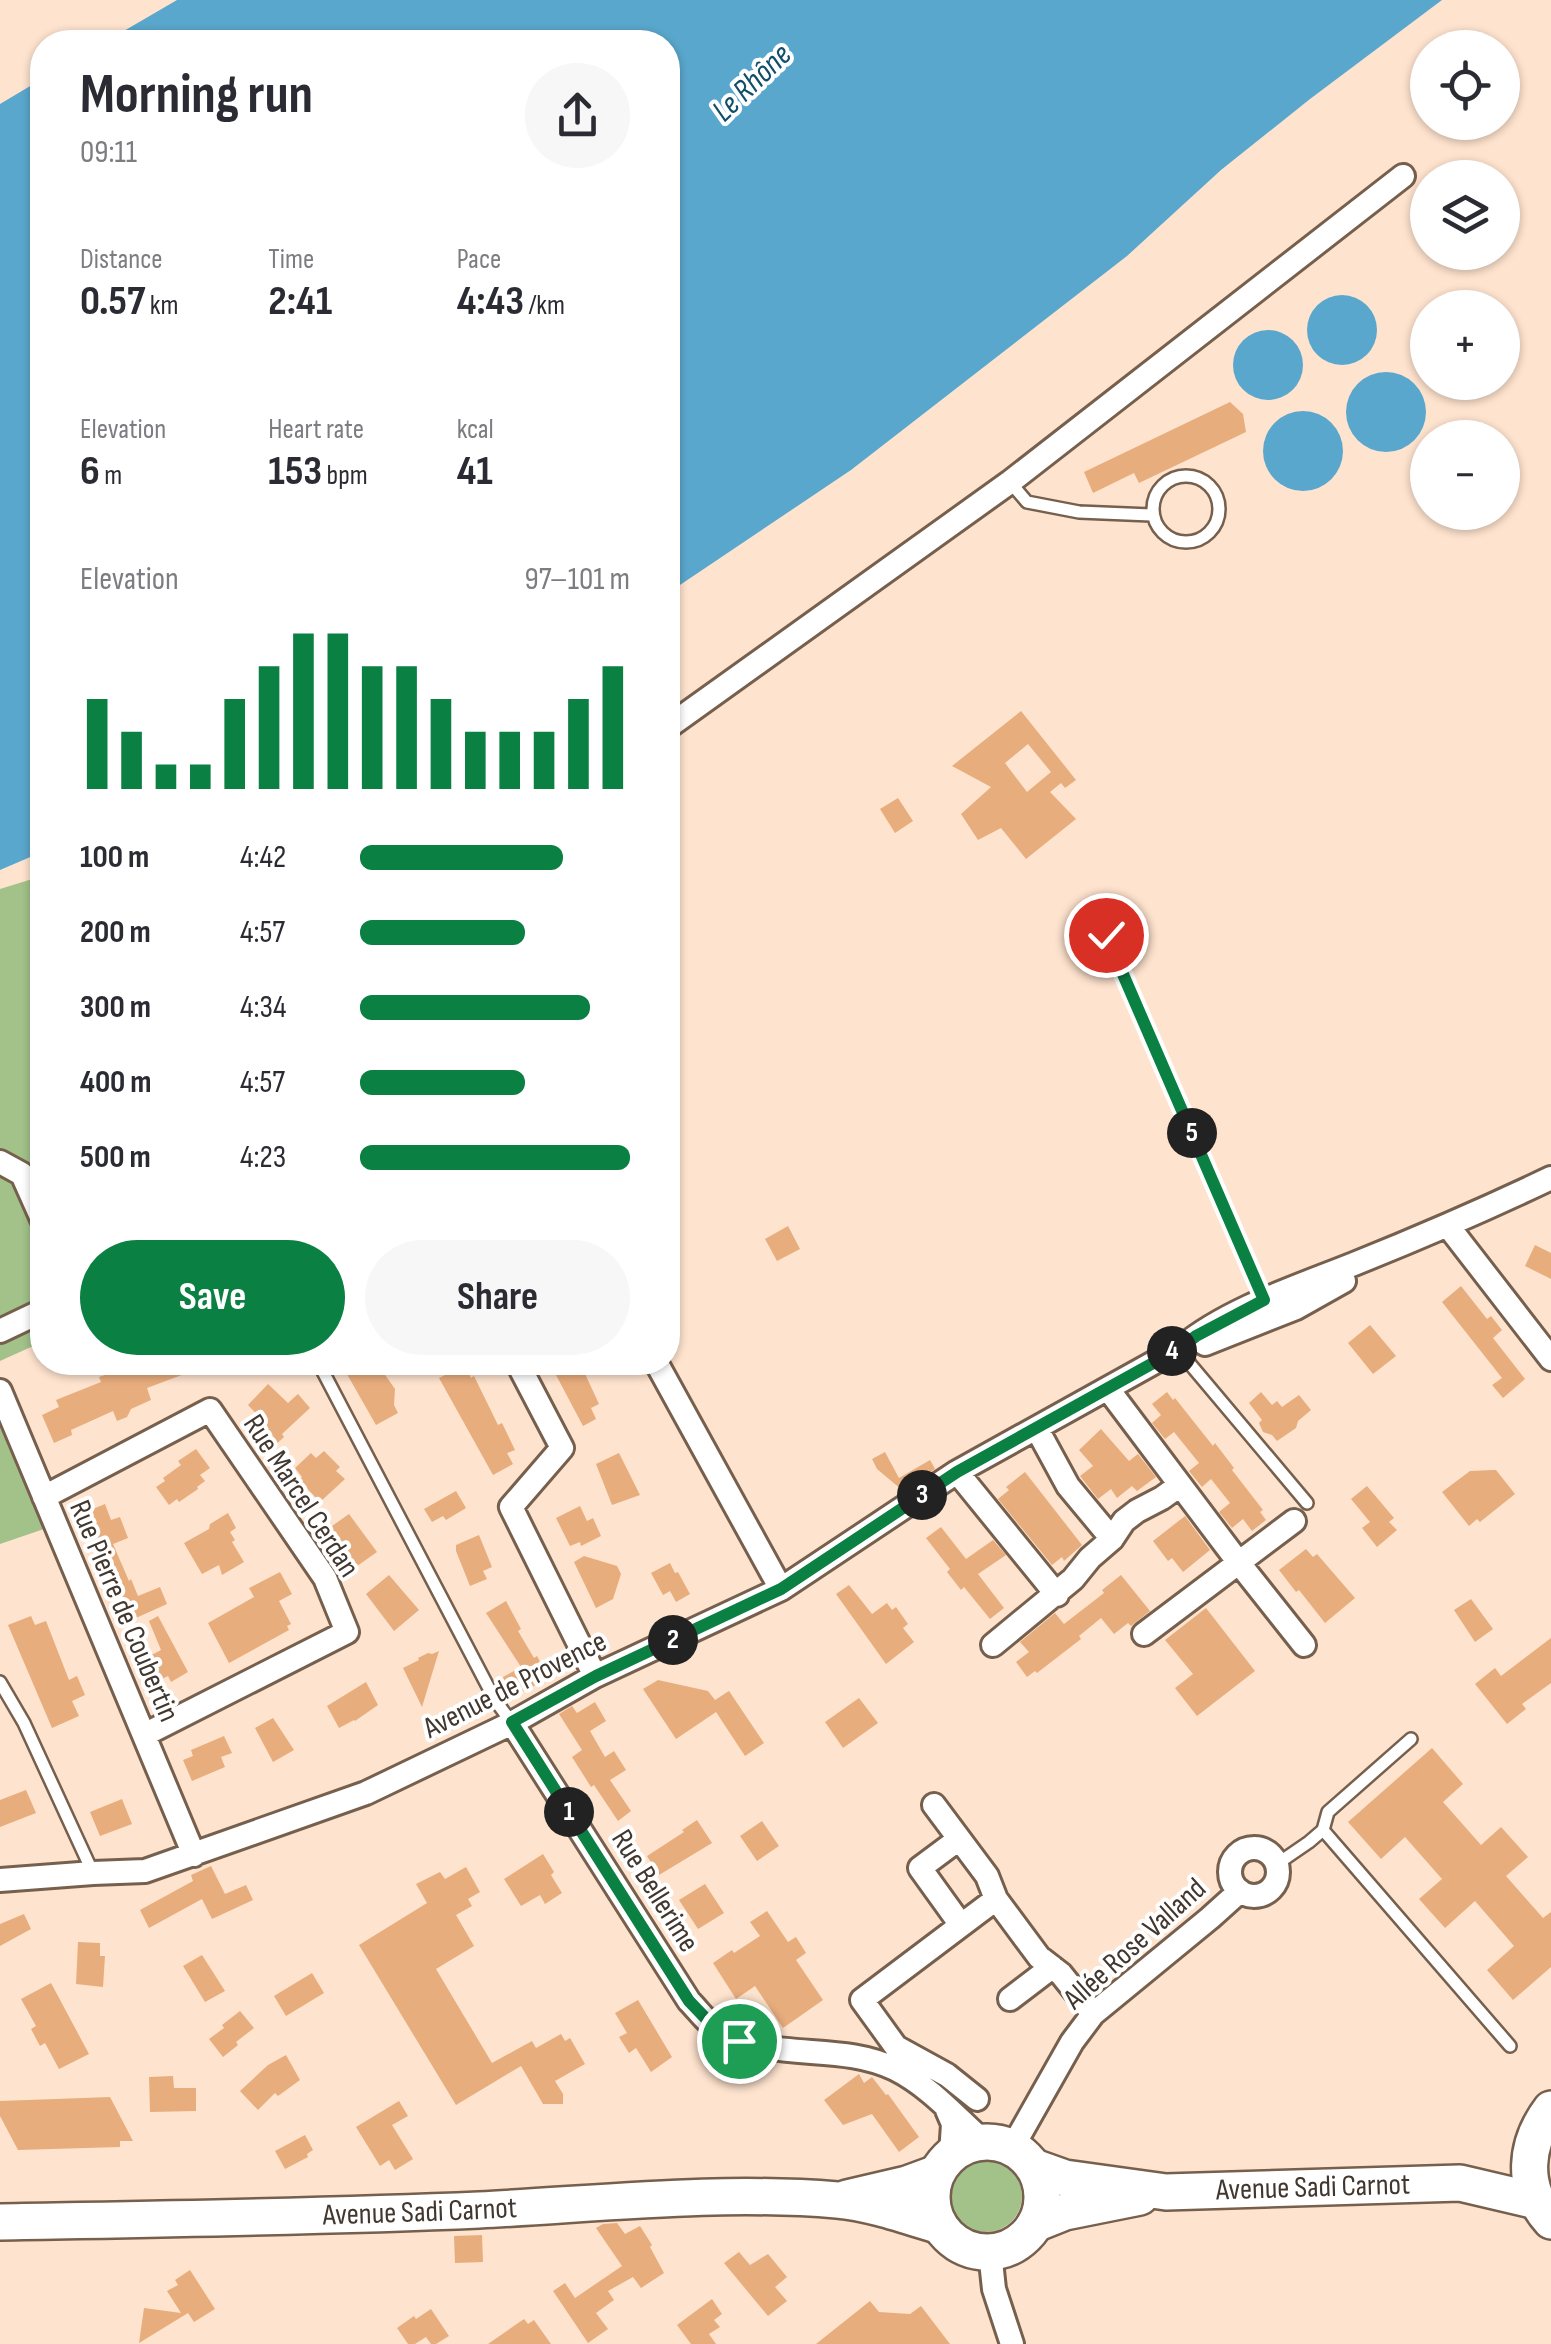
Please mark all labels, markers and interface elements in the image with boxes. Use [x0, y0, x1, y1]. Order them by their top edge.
map controls [1410, 30, 1520, 530]
button: locate [1410, 30, 1520, 140]
water label: Le Rhône [704, 36, 800, 130]
text: Morning run [80, 62, 313, 129]
button: share [525, 63, 630, 168]
text: 09:11 [80, 133, 137, 172]
button: layers [1410, 160, 1520, 270]
text: Distance [80, 243, 163, 276]
text: Time [268, 243, 314, 276]
text: Pace [457, 243, 501, 276]
text: 0.57 [80, 276, 145, 327]
text: 2:41 [268, 276, 332, 327]
text: 4:43 [457, 276, 524, 327]
text: km [145, 289, 178, 322]
text: /km [524, 289, 565, 322]
button: + [1410, 290, 1520, 400]
text: Elevation [80, 413, 166, 446]
text: Heart rate [268, 413, 364, 446]
text: kcal [457, 413, 494, 446]
button: − [1410, 420, 1520, 530]
text: 6 [80, 446, 100, 497]
text: 153 [268, 446, 322, 497]
text: 41 [457, 446, 493, 497]
text: m [100, 459, 122, 492]
text: bpm [322, 459, 368, 492]
text: Elevation [80, 560, 179, 599]
text: 97–101 m [524, 560, 630, 599]
text: 100 m [80, 838, 149, 877]
text: 4:42 [240, 838, 286, 877]
pin [1064, 893, 1149, 978]
icon: check [1079, 908, 1134, 963]
text: 200 m [80, 913, 151, 952]
text: 4:57 [240, 913, 285, 952]
text: 300 m [80, 988, 151, 1027]
text: 4:34 [240, 988, 286, 1027]
text: 400 m [80, 1063, 152, 1102]
text: 4:57 [240, 1063, 285, 1102]
pin: 5 [1167, 1108, 1217, 1158]
text: 5 [1186, 1116, 1198, 1149]
text: 500 m [80, 1138, 151, 1177]
text: 4:23 [240, 1138, 286, 1177]
button: Save [80, 1240, 345, 1355]
button: Share [365, 1240, 630, 1355]
pin: 4 [1147, 1326, 1197, 1376]
text: 4 [1165, 1334, 1179, 1367]
street label: Rue Marcel Cerdan [235, 1408, 367, 1584]
pin: 3 [897, 1470, 947, 1520]
text: 3 [916, 1478, 928, 1511]
street label: Rue Pierre de Coubertin [61, 1495, 187, 1727]
pin: 2 [648, 1615, 698, 1665]
street label: Avenue de Provence [417, 1623, 613, 1747]
text: 2 [667, 1623, 679, 1656]
pin: 1 [544, 1787, 594, 1837]
text: 1 [564, 1795, 574, 1828]
street label: Rue Bellerime [603, 1823, 707, 1959]
street label: Allée Rose Valland [1056, 1871, 1214, 2018]
pin [697, 1999, 782, 2084]
icon: arrive [712, 2014, 767, 2069]
street label: Avenue Sadi Carnot [1214, 2167, 1411, 2208]
street label: Avenue Sadi Carnot [321, 2190, 518, 2233]

